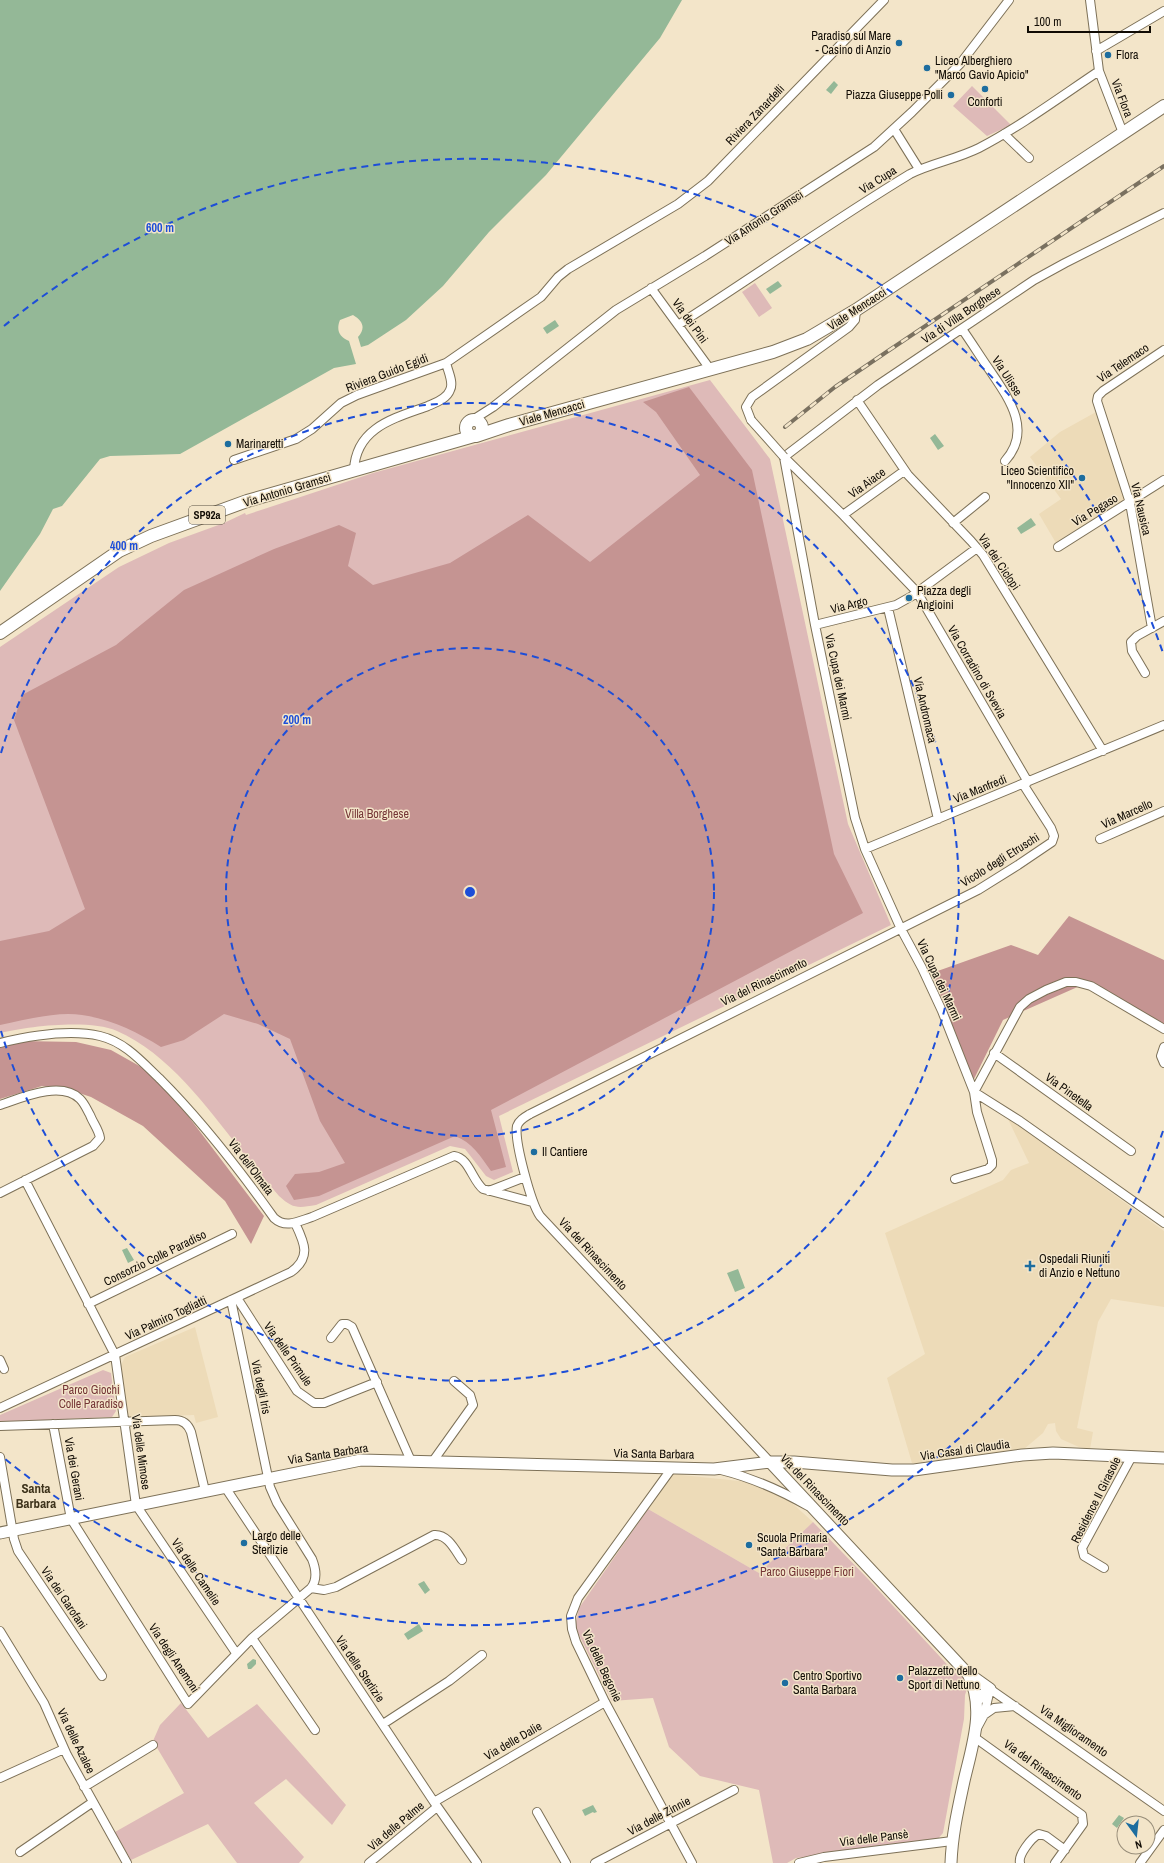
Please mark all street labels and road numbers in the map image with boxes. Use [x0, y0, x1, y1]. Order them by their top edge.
street label: Via Flora [1107, 77, 1137, 120]
street label: Riviera Zanardelli [722, 81, 788, 149]
street label: Via Cupa [856, 162, 900, 198]
street label: Via Antonio Gramsci [722, 187, 806, 249]
street label: Via di Villa Borghese [918, 283, 1004, 347]
street label: Viale Mencacci [825, 284, 889, 334]
street label: Via dei Pini [668, 296, 712, 346]
street label: Via Telemaco [1094, 340, 1152, 386]
street label: Riviera Guido Egidi [344, 350, 430, 396]
street label: Via Ulisse [988, 353, 1026, 399]
street label: Viale Mencacci [518, 396, 586, 430]
street label: Via Aiace [845, 464, 889, 502]
street label: Via Antonio Gramsci [241, 469, 333, 511]
street label: Via Nausica [1127, 481, 1155, 537]
street label: Via Pegaso [1069, 490, 1121, 530]
road number: SP92a [189, 506, 225, 524]
street label: Via dei Ciclopi [974, 531, 1024, 593]
street label: Via Argo [829, 593, 869, 617]
street label: Via Corradino di Svevia [944, 623, 1010, 722]
street label: Via Cupa dei Marmi [821, 632, 855, 722]
street label: Via Andromaca [910, 675, 940, 745]
street label: Via Manfredi [951, 771, 1009, 807]
street label: Via Marcello [1099, 796, 1155, 832]
street label: Vicolo degli Etruschi [958, 829, 1042, 891]
street label: Via Cupa dei Marmi [913, 937, 965, 1023]
street label: Via del Rinascimento [718, 954, 810, 1010]
street label: Via Pinetella [1042, 1069, 1097, 1115]
street label: Via dell'Olmata [225, 1136, 278, 1199]
street label: Via del Rinascimento [555, 1214, 631, 1294]
street label: Consorzio Colle Paradiso [101, 1226, 209, 1290]
street label: Via Palmiro Togliatti [123, 1292, 209, 1344]
street label: Via delle Primule [260, 1319, 316, 1389]
street label: Via degli Iris [247, 1358, 275, 1416]
street label: Via delle Mimose [128, 1413, 154, 1491]
street label: Via dei Gerani [61, 1436, 87, 1502]
street label: Via Casal di Claudia [919, 1436, 1011, 1464]
street label: Via Santa Barbara [287, 1440, 370, 1468]
street label: Via Santa Barbara [613, 1445, 695, 1463]
street label: Via del Rinascimento [777, 1451, 853, 1529]
street label: Residence Il Girasole [1067, 1454, 1125, 1546]
street label: Via delle Camelie [168, 1535, 224, 1609]
street label: Via dei Garofani [37, 1564, 91, 1632]
street label: Via degli Anemoni [145, 1620, 203, 1696]
street label: Via delle Begonie [578, 1627, 626, 1705]
street label: Via delle Sterlizie [332, 1633, 388, 1705]
street label: Via Miglioramento [1037, 1701, 1111, 1761]
street label: Via delle Azalee [53, 1706, 99, 1776]
street label: Via delle Dalie [481, 1718, 545, 1764]
street label: Via del Rinascimento [1000, 1736, 1086, 1804]
street label: Via delle Zinnie [625, 1793, 693, 1839]
street label: Via delle Palme [365, 1798, 427, 1854]
street label: Via delle Pansè [839, 1826, 909, 1850]

